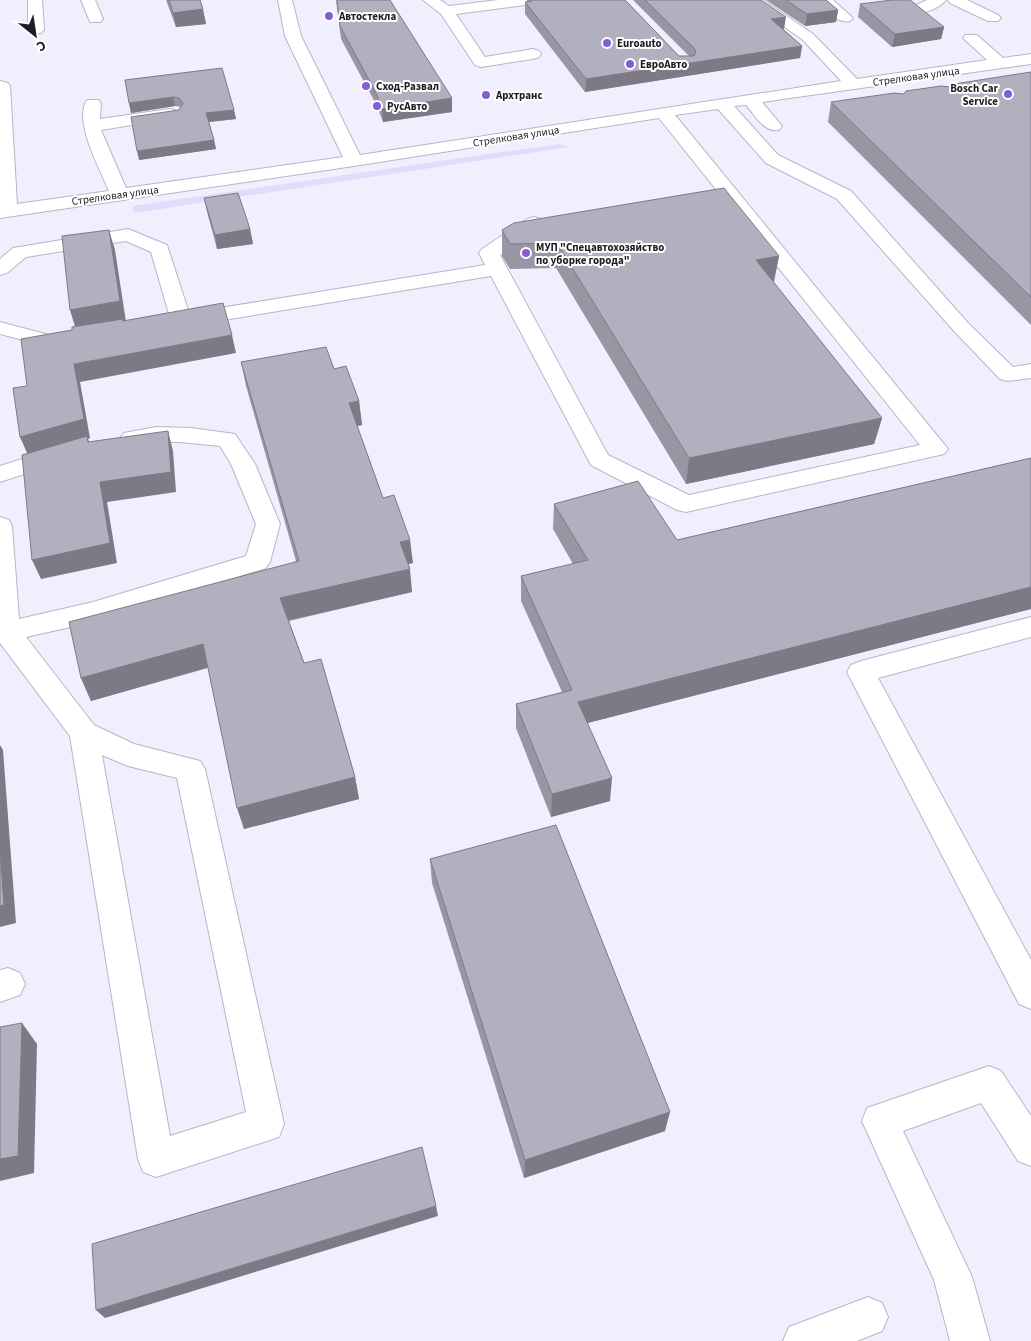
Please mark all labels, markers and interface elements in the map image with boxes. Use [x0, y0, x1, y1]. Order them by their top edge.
place label: Автостекла [338, 9, 396, 24]
north arrow [10, 10, 60, 60]
marker: Автостекла [323, 10, 335, 22]
text: С [32, 35, 50, 56]
place label: Euroauto [617, 36, 662, 51]
marker: Euroauto [601, 37, 613, 49]
place label: ЕвроАвто [640, 57, 687, 72]
marker: ЕвроАвто [624, 58, 636, 70]
street label: Стрелковая улица [872, 63, 960, 90]
place label: Сход-Развал [376, 79, 439, 94]
marker: Сход-Развал [360, 80, 372, 92]
place label: Bosch Car Service [950, 81, 999, 109]
place label: Архтранс [495, 88, 543, 103]
marker: Bosch Car Service [1002, 88, 1014, 100]
marker: Архтранс [480, 89, 492, 101]
place label: РусАвто [387, 99, 427, 114]
marker: РусАвто [371, 100, 383, 112]
street label: Стрелковая улица [472, 122, 560, 151]
street label: Стрелковая улица [71, 182, 159, 209]
place label: МУП "Спецавтохозяйство по уборке города" [536, 240, 664, 268]
marker: МУП "Спецавтохозяйство по уборке города" [520, 247, 532, 259]

